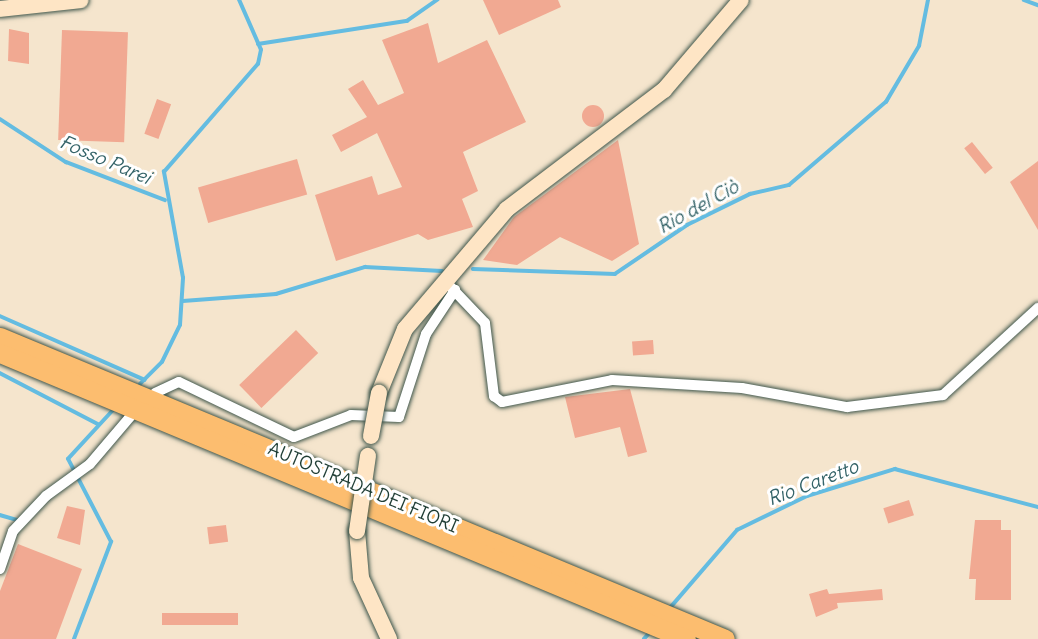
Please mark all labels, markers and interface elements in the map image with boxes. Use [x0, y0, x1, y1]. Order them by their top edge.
water label: Fosso Parei [56, 131, 154, 189]
water label: Rio del Ciò [654, 175, 742, 239]
street label: AUTOSTRADA DEI FIORI [265, 438, 461, 538]
water label: Rio Caretto [764, 455, 862, 511]

